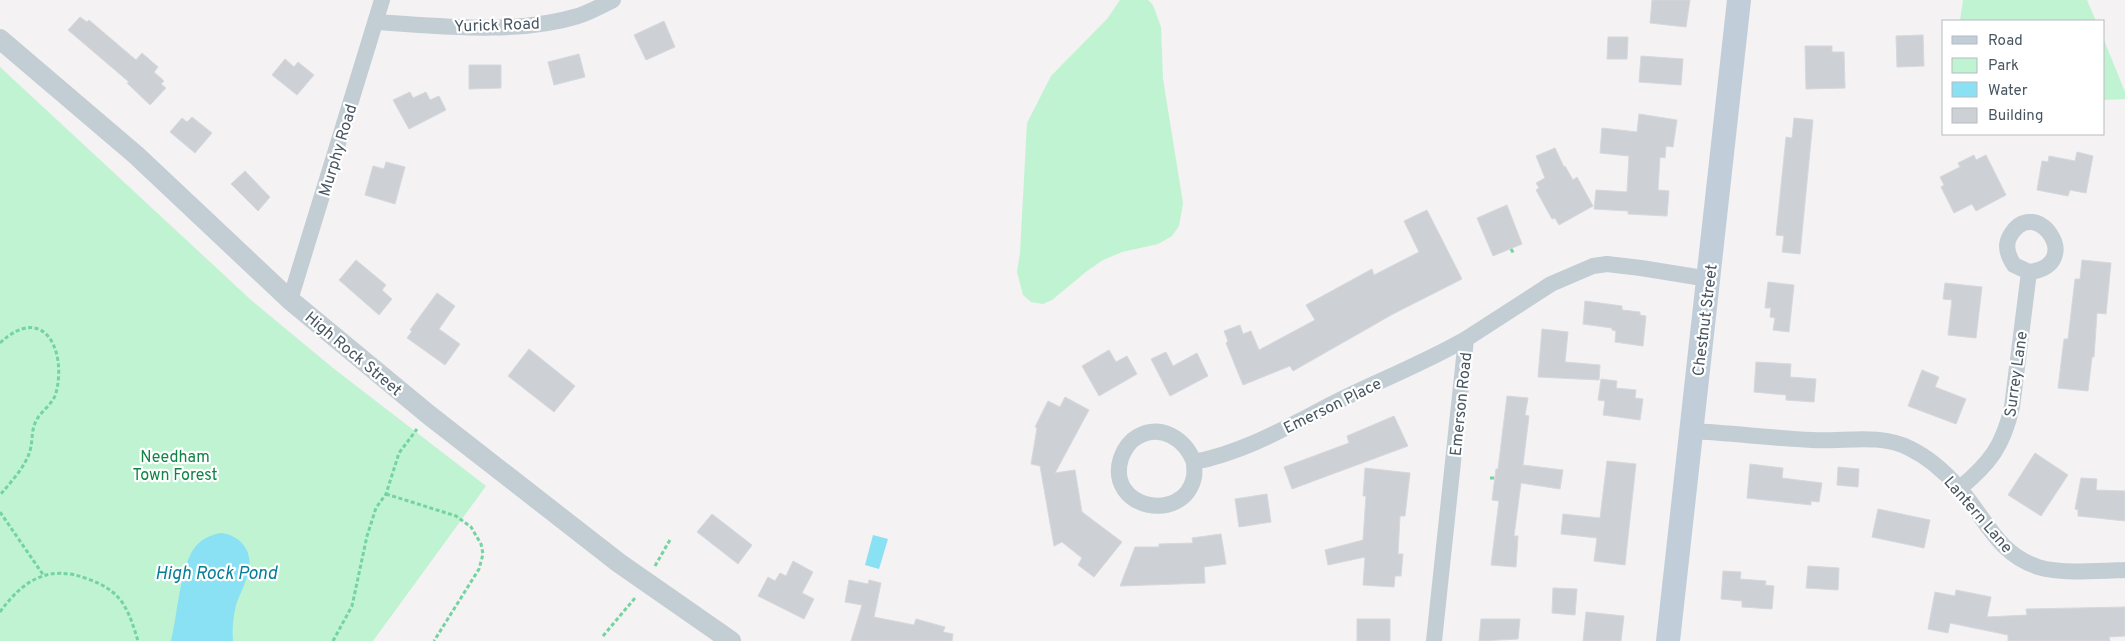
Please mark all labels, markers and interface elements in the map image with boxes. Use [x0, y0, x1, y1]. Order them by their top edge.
street label: Yurick Road [454, 15, 540, 37]
legend [1942, 20, 2105, 135]
text: Road [1988, 32, 2023, 51]
text: Park [1988, 57, 2019, 76]
text: Water [1988, 82, 2028, 101]
street label: Murphy Road [315, 102, 362, 199]
text: Building [1988, 107, 2043, 126]
street label: Chestnut Street [1689, 263, 1723, 377]
street label: High Rock Street [300, 308, 405, 401]
street label: Surrey Lane [2001, 330, 2033, 419]
street label: Emerson Road [1447, 351, 1477, 457]
street label: Emerson Place [1281, 374, 1385, 439]
park label: Needham Town Forest [132, 448, 218, 486]
street label: Lantern Lane [1939, 473, 2016, 558]
water label: High Rock Pond [155, 563, 278, 586]

